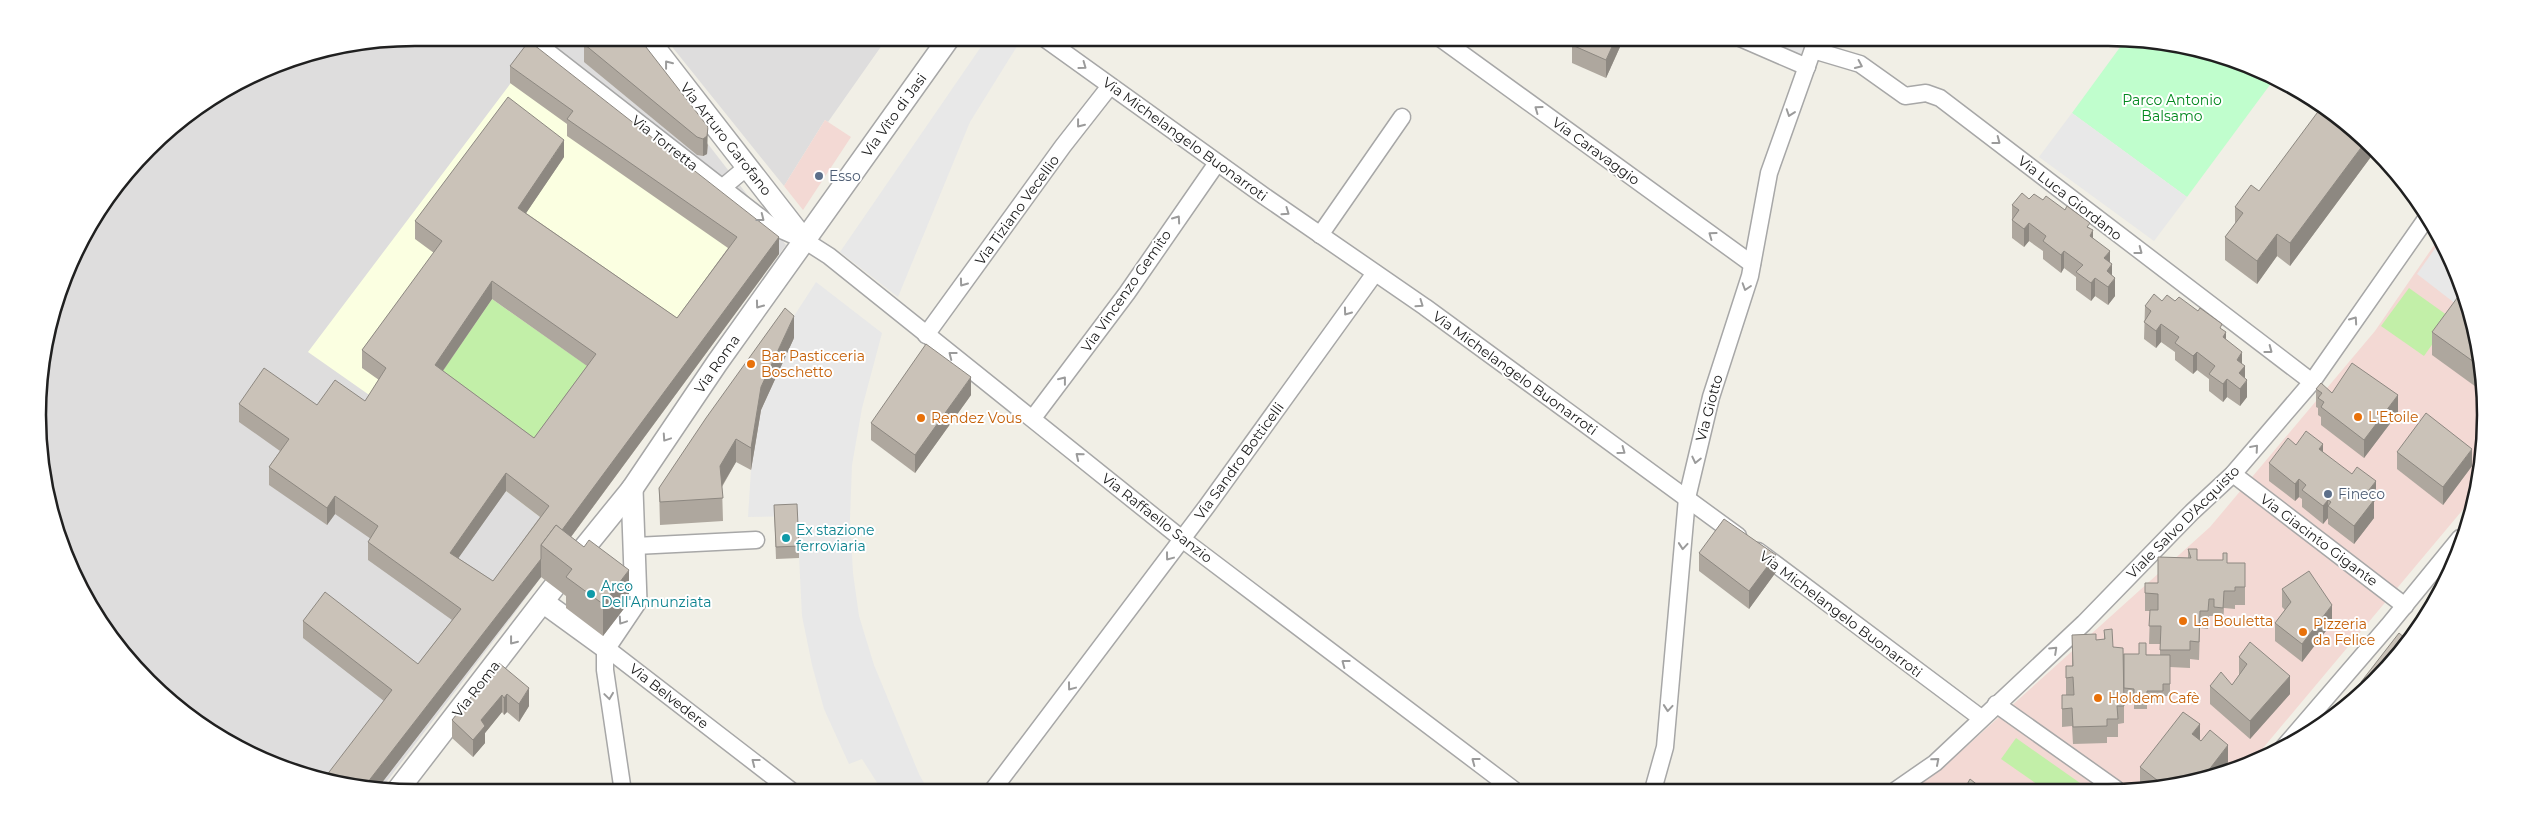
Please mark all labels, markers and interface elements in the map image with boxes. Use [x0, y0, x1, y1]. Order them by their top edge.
one-way arrow [1854, 59, 1863, 69]
one-way arrow [664, 60, 673, 69]
one-way arrow [1077, 60, 1087, 69]
street label: Via Vito di Jasi [858, 70, 930, 160]
street label: Via Michelangelo Buonarroti [1099, 73, 1271, 205]
street label: Via Arturo Garofano [676, 79, 776, 199]
park label: Parco Antonio Balsamo [2122, 91, 2222, 125]
one-way arrow [1534, 106, 1544, 115]
one-way arrow [1786, 109, 1796, 117]
street label: Via Torretta [628, 111, 702, 175]
street label: Via Caravaggio [1549, 113, 1643, 189]
one-way arrow [1078, 118, 1086, 127]
one-way arrow [1991, 136, 2000, 144]
street label: Via Tiziano Vecellio [971, 151, 1063, 269]
street label: Via Luca Giordano [2014, 152, 2126, 244]
place label: Esso [829, 167, 861, 185]
marker: Esso [813, 170, 825, 182]
one-way arrow [1280, 206, 1290, 215]
one-way arrow [755, 212, 764, 221]
one-way arrow [1171, 215, 1180, 225]
street label: Via Vincenzo Gemito [1077, 226, 1175, 356]
one-way arrow [1708, 232, 1718, 241]
one-way arrow [2133, 245, 2143, 254]
one-way arrow [961, 277, 969, 286]
one-way arrow [1742, 283, 1752, 291]
one-way arrow [1414, 298, 1424, 307]
one-way arrow [756, 299, 765, 309]
one-way arrow [1343, 307, 1353, 316]
street label: Via Michelangelo Buonarroti [1429, 307, 1601, 439]
one-way arrow [2348, 316, 2358, 325]
street label: Via Roma [690, 331, 744, 397]
one-way arrow [2263, 344, 2272, 353]
place label: Bar Pasticceria Boschetto [761, 347, 865, 381]
one-way arrow [948, 352, 957, 361]
marker: Bar Pasticceria Boschetto [745, 358, 757, 370]
street label: Via Giotto [1691, 372, 1727, 443]
one-way arrow [1057, 376, 1066, 386]
street label: Via Sandro Botticelli [1190, 399, 1288, 523]
place label: L'Etoile [2368, 408, 2418, 426]
place label: Rendez Vous [931, 409, 1022, 427]
marker: L'Etoile [2352, 411, 2364, 423]
marker: Rendez Vous [915, 412, 927, 424]
one-way arrow [663, 432, 672, 442]
one-way arrow [1616, 445, 1626, 454]
one-way arrow [2249, 445, 2258, 454]
one-way arrow [1076, 453, 1085, 461]
one-way arrow [1691, 456, 1702, 465]
street label: Viale Salvo D'Acquisto [2123, 461, 2244, 582]
street label: Via Raffaello Sanzio [1098, 469, 1216, 567]
place label: Fineco [2338, 485, 2385, 503]
marker: Fineco [2322, 488, 2334, 500]
street label: Via Giacinto Gigante [2257, 490, 2381, 590]
place label: Ex stazione ferroviaria [796, 521, 874, 555]
marker: Ex stazione ferroviaria [780, 532, 792, 544]
one-way arrow [1677, 543, 1688, 551]
street label: Via Michelangelo Buonarroti [1756, 547, 1926, 681]
one-way arrow [1166, 551, 1174, 560]
place label: Arco Dell'Annunziata [601, 577, 711, 611]
marker: Arco Dell'Annunziata [585, 588, 597, 600]
place label: La Bouletta [2193, 612, 2273, 630]
marker: La Bouletta [2177, 615, 2189, 627]
place label: Pizzeria da Felice [2313, 615, 2375, 649]
one-way arrow [619, 616, 629, 625]
marker: Pizzeria da Felice [2297, 626, 2309, 638]
one-way arrow [511, 635, 519, 644]
one-way arrow [2049, 647, 2058, 656]
street label: Via Roma [448, 657, 504, 721]
street label: Via Belvedere [626, 659, 712, 733]
one-way arrow [1341, 660, 1351, 669]
one-way arrow [1068, 681, 1077, 691]
place label: Holdem Cafè [2108, 689, 2200, 707]
one-way arrow [603, 692, 614, 700]
marker: Holdem Cafè [2092, 692, 2104, 704]
one-way arrow [1663, 704, 1674, 712]
one-way arrow [1471, 758, 1481, 767]
one-way arrow [751, 759, 761, 768]
one-way arrow [1930, 759, 1939, 767]

